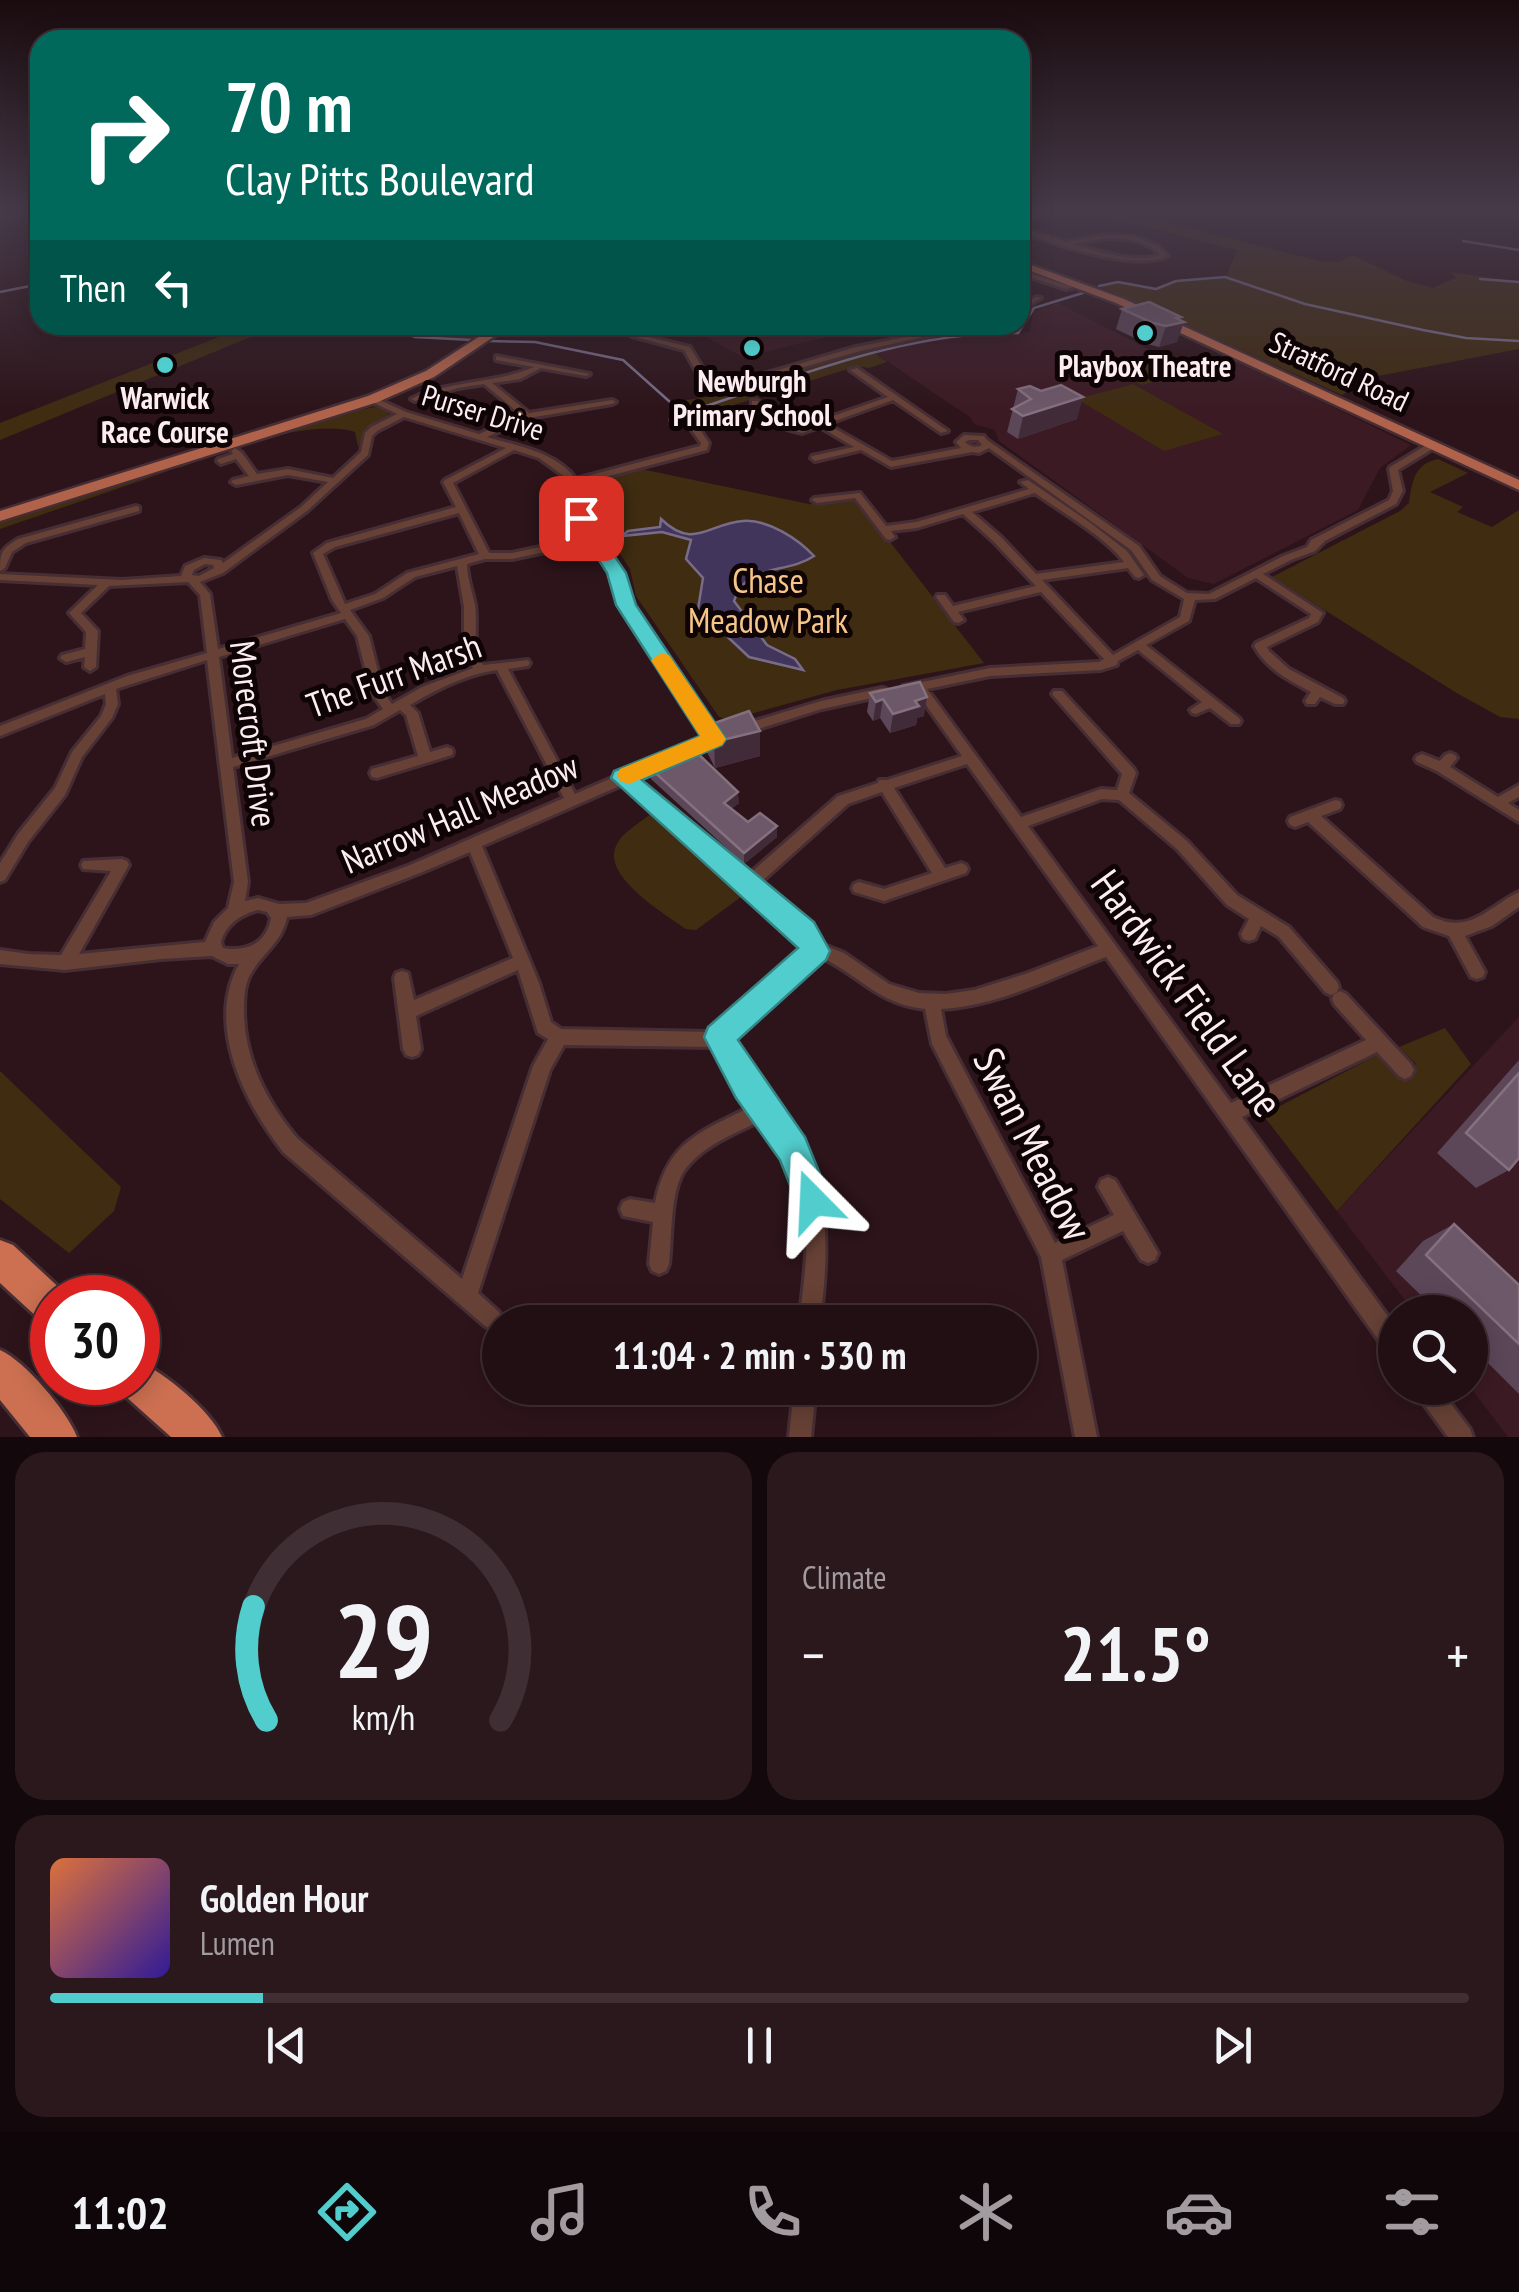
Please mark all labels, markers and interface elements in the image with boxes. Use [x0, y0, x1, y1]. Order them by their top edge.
text: 70 m [225, 61, 353, 151]
icon: right [60, 70, 190, 200]
text: Clay Pitts Boulevard [225, 149, 535, 207]
icon: left [146, 260, 201, 315]
text: Then [60, 263, 126, 312]
marker: Playbox Theatre [1134, 322, 1156, 344]
street label: Stratford Road [1264, 322, 1415, 420]
marker: Newburgh Primary School [741, 337, 763, 359]
place label: Playbox Theatre [1059, 346, 1231, 385]
marker: Warwick Race Course [154, 354, 176, 376]
place label: Newburgh Primary School [673, 361, 832, 434]
street label: Purser Drive [418, 375, 549, 449]
place label: Warwick Race Course [101, 378, 229, 451]
pin [539, 476, 624, 561]
icon: arrive [554, 491, 609, 546]
park label: Chase Meadow Park [688, 557, 848, 643]
street label: The Furr Marsh [300, 622, 487, 728]
street label: Morecroft Drive [220, 638, 288, 830]
street label: Narrow Hall Meadow [335, 743, 585, 883]
street label: Hardwick Field Lane [1079, 858, 1296, 1127]
street label: Swan Meadow [962, 1038, 1105, 1249]
position arrow [761, 1149, 865, 1253]
speed limit sign: 30 [30, 1275, 160, 1405]
map controls [1378, 1295, 1488, 1405]
button: search [1378, 1295, 1488, 1405]
text: 11:04 · 2 min · 530 m [613, 1330, 906, 1379]
text: Climate [802, 1556, 886, 1598]
text: 29 [334, 1572, 433, 1707]
text: 21.5° [1060, 1605, 1211, 1702]
text: − [802, 1619, 825, 1690]
text: + [1446, 1619, 1469, 1690]
text: km/h [352, 1694, 415, 1740]
text: Golden Hour [200, 1873, 369, 1922]
text: Lumen [200, 1922, 275, 1964]
icon: previous [259, 2018, 314, 2073]
icon: pause [732, 2018, 787, 2073]
icon: next [1205, 2018, 1260, 2073]
icon: directions [312, 2177, 382, 2247]
icon: music [525, 2177, 595, 2247]
icon: phone [738, 2177, 808, 2247]
icon: climate [951, 2177, 1021, 2247]
icon: car [1164, 2177, 1234, 2247]
icon: filters [1377, 2177, 1447, 2247]
text: 11:02 [72, 2183, 169, 2241]

